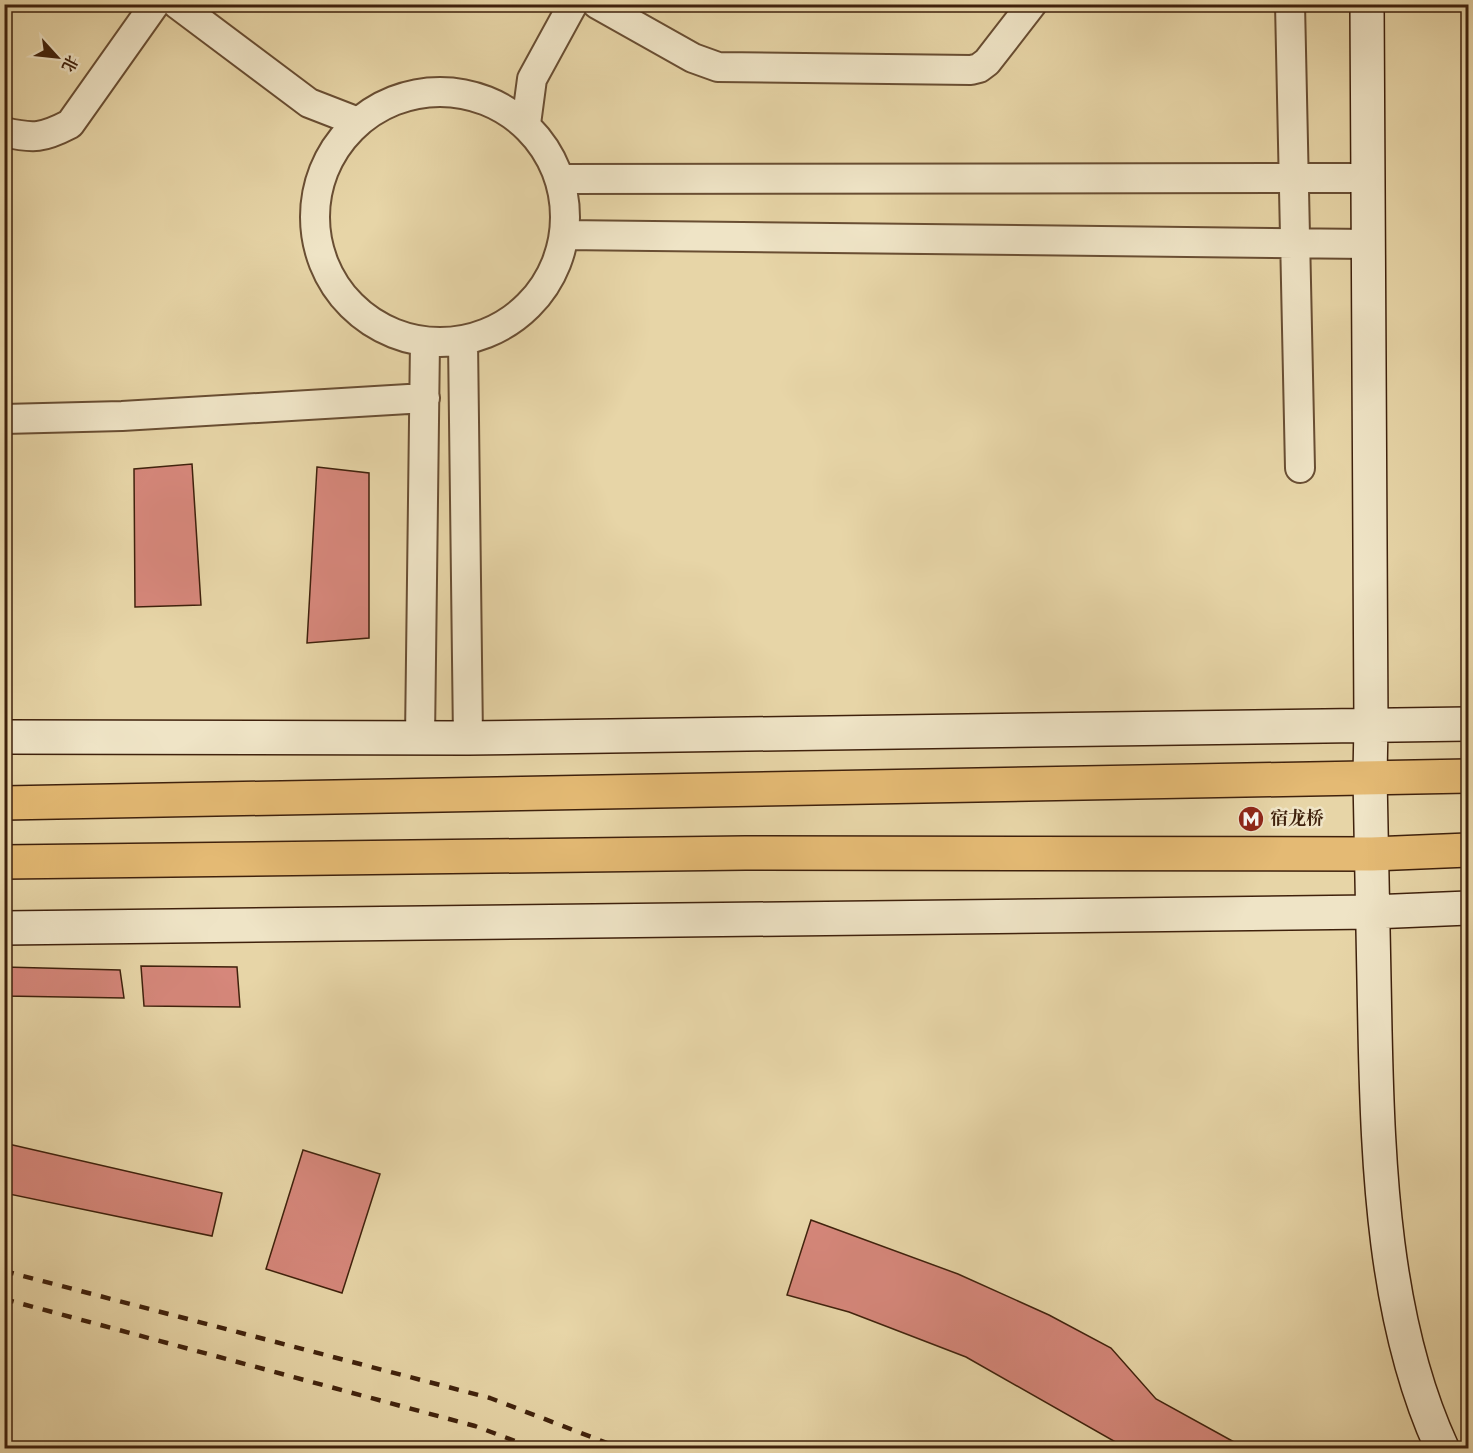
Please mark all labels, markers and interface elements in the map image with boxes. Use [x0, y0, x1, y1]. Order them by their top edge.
north arrow [27, 27, 87, 87]
text: 北 [57, 52, 82, 75]
metro station icon: 宿龙桥 [1236, 804, 1266, 834]
place label: 宿龙桥 [1270, 808, 1324, 830]

